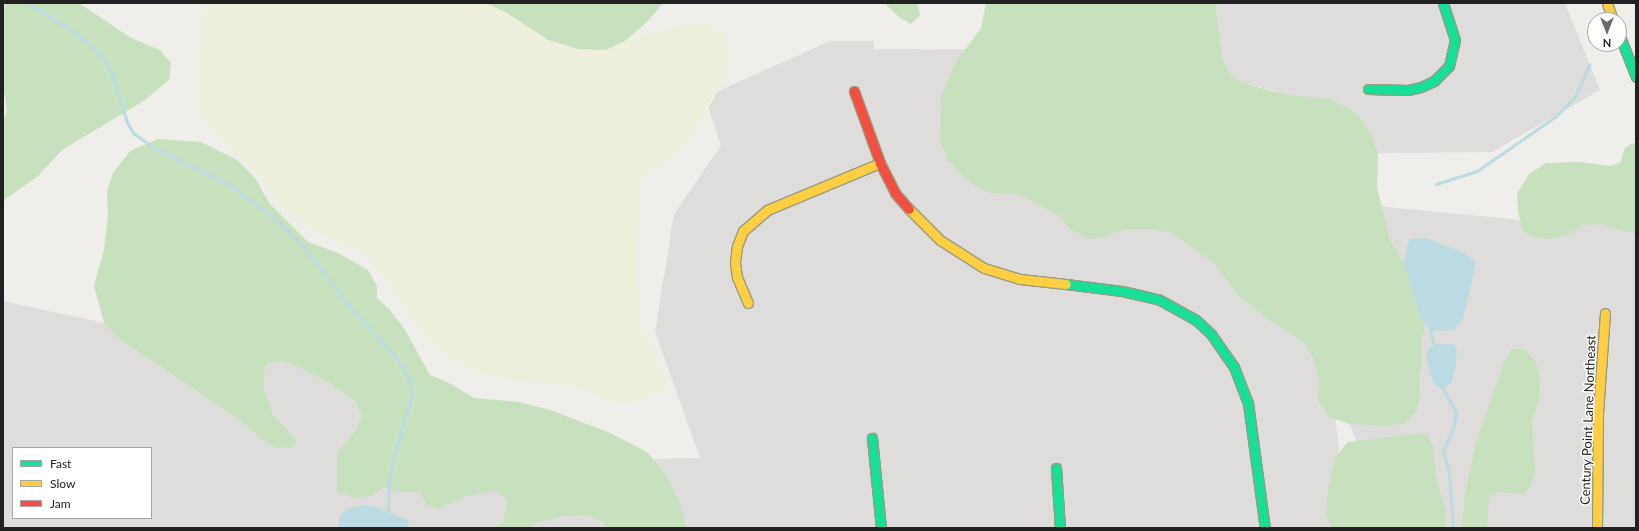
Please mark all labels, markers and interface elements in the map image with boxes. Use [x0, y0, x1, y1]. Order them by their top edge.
north arrow [1587, 12, 1627, 52]
text: N [1603, 37, 1611, 50]
street label: Century Point Lane Northeast [1577, 335, 1599, 505]
legend [12, 447, 152, 519]
text: Fast [50, 456, 71, 471]
text: Slow [50, 476, 75, 491]
text: Jam [50, 496, 71, 511]

